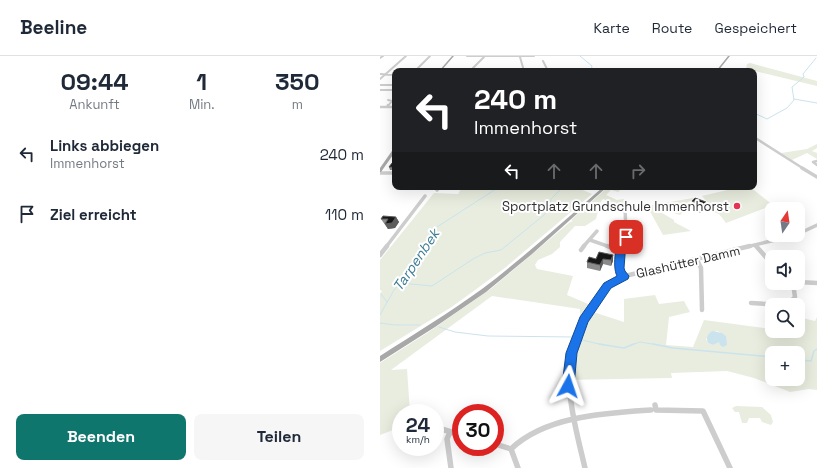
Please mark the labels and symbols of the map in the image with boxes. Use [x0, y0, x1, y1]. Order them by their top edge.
place label: Sportplatz Grundschule Immenhorst [502, 198, 729, 215]
marker: Sportplatz Grundschule Immenhorst [732, 201, 742, 211]
north arrow [765, 202, 805, 242]
pin [609, 220, 643, 254]
water label: Tarpenbek [389, 224, 444, 294]
street label: Glashütter Damm [634, 242, 742, 282]
position arrow [547, 365, 589, 407]
speed limit sign: 30 [452, 404, 504, 456]

